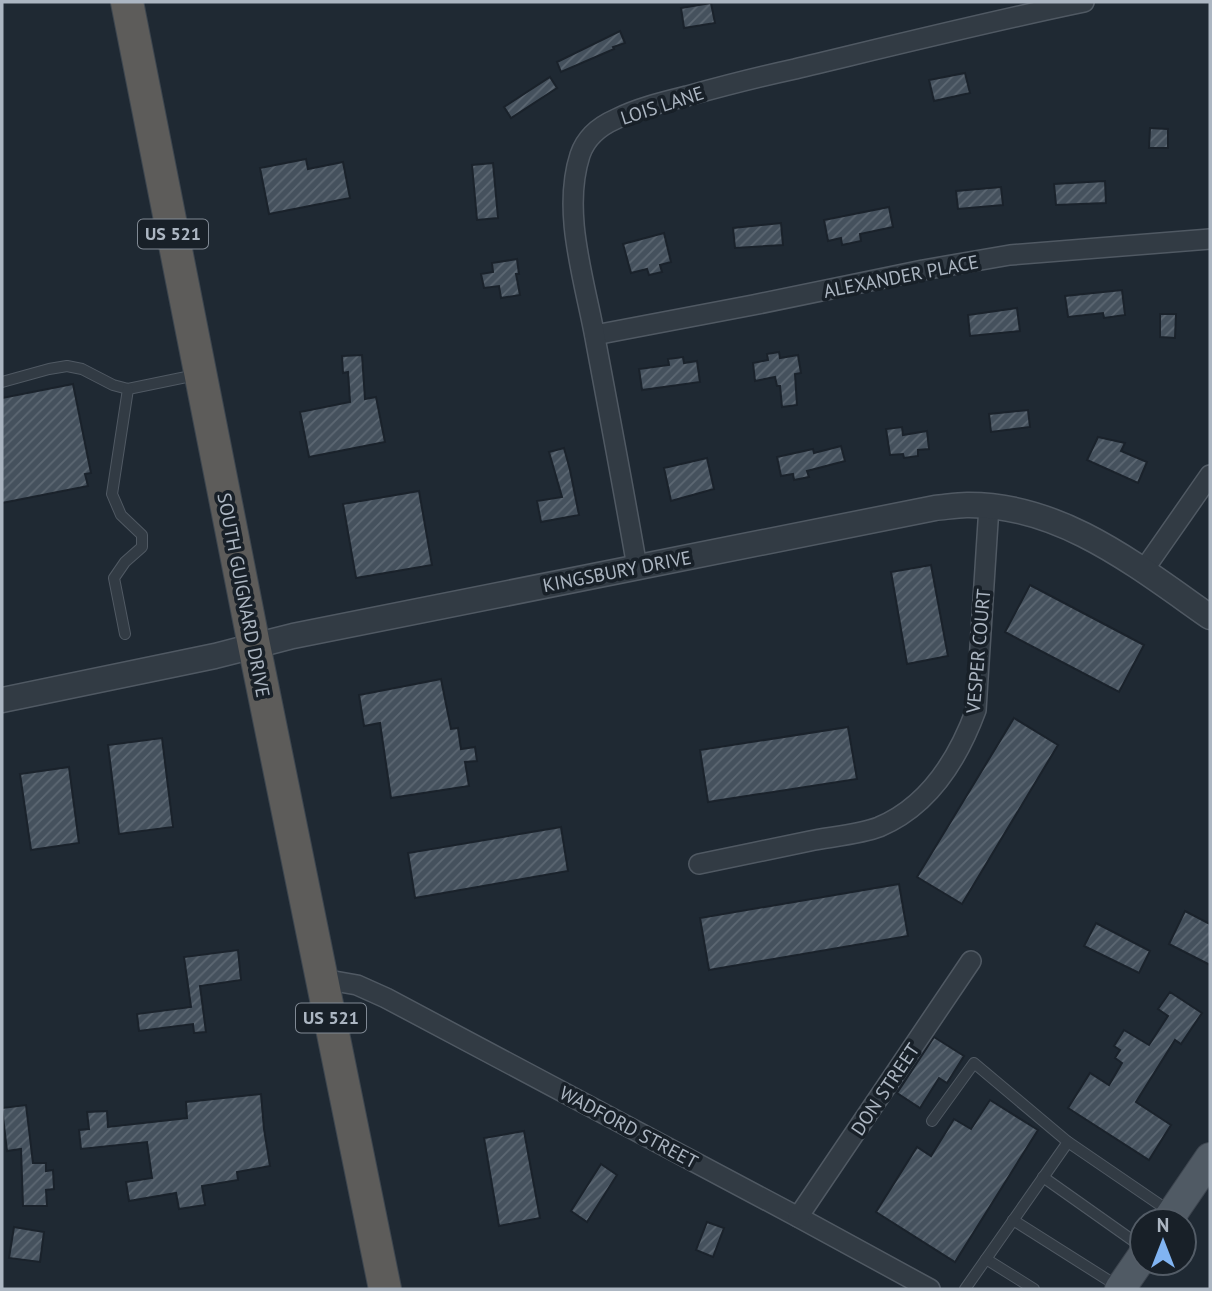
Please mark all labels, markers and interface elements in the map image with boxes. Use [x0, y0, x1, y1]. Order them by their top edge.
street label: LOIS LANE [617, 80, 707, 130]
road number: US 521 [138, 220, 208, 248]
street label: ALEXANDER PLACE [821, 249, 981, 303]
street label: SOUTH GUIGNARD DRIVE [212, 491, 276, 699]
street label: KINGSBURY DRIVE [541, 545, 693, 597]
street label: VESPER COURT [961, 587, 995, 715]
road number: US 521 [296, 1003, 366, 1032]
street label: DON STREET [845, 1038, 925, 1140]
street label: WADFORD STREET [556, 1080, 703, 1174]
north arrow [1128, 1207, 1198, 1277]
text: N [1157, 1213, 1169, 1237]

